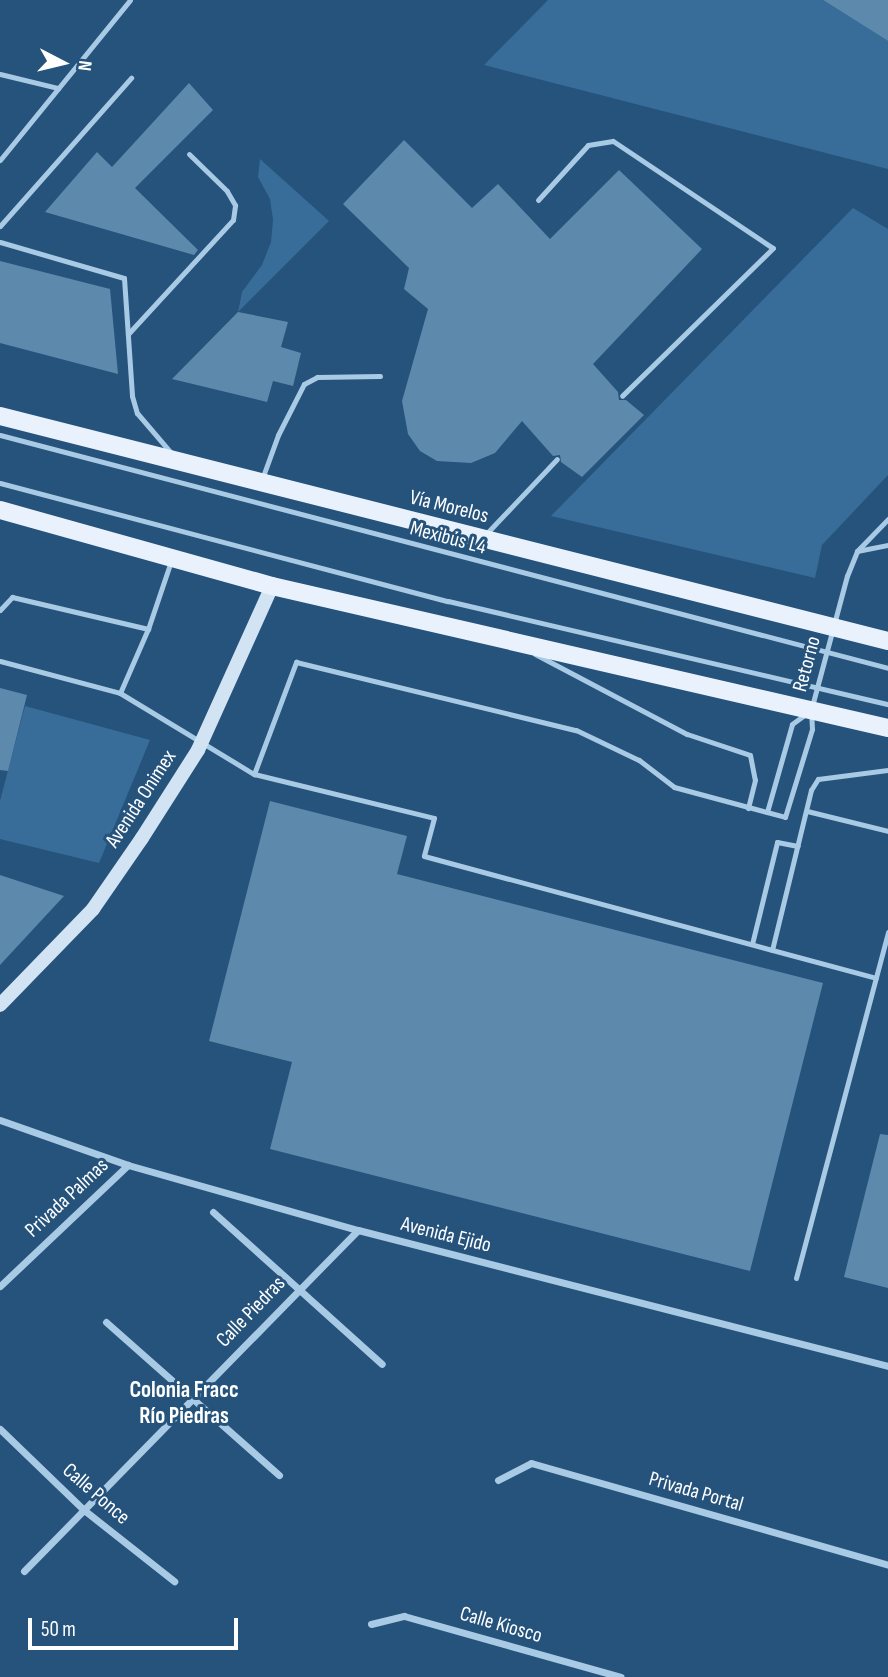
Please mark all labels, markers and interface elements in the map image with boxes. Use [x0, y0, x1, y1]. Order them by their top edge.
north arrow [28, 28, 98, 98]
text: N [72, 59, 96, 72]
street label: Vía Morelos [407, 485, 491, 529]
street label: Mexibús L4 [407, 516, 489, 560]
street label: Retorno [788, 633, 826, 695]
street label: Avenida Onimex [100, 746, 182, 852]
street label: Privada Palmas [20, 1153, 114, 1243]
street label: Avenida Ejido [398, 1212, 494, 1258]
street label: Calle Piedras [211, 1271, 291, 1353]
district label: Colonia Fracc Río Piedras [129, 1376, 239, 1430]
street label: Calle Ponce [57, 1458, 135, 1530]
street label: Privada Portal [646, 1467, 746, 1517]
street label: Calle Kiosco [457, 1601, 545, 1649]
scale bar [32, 1604, 242, 1648]
text: 50 m [41, 1617, 76, 1642]

